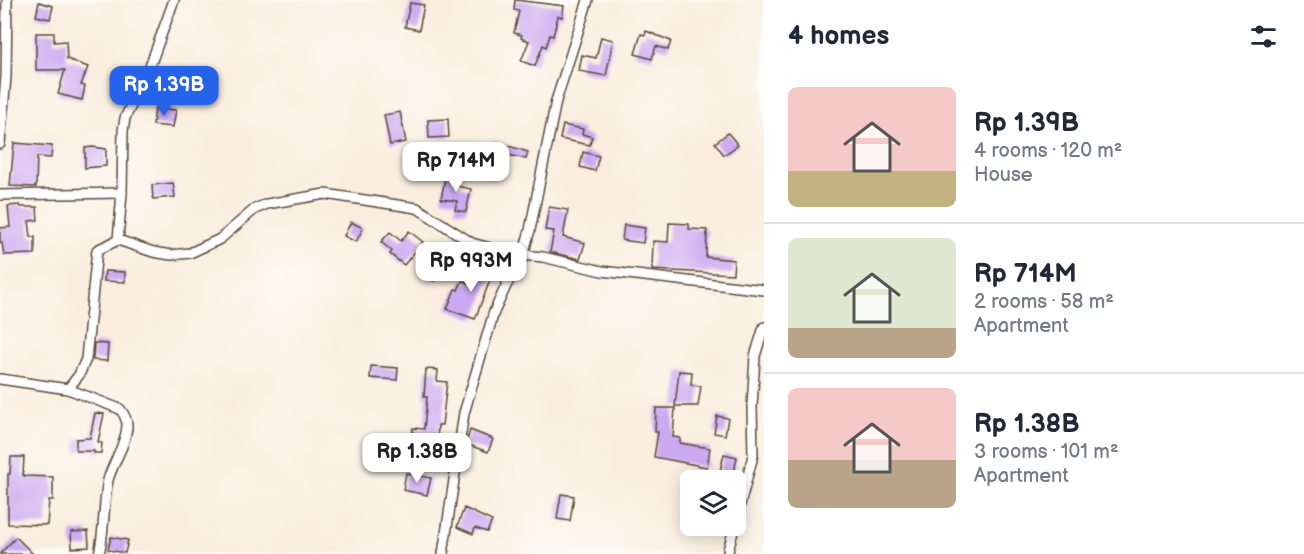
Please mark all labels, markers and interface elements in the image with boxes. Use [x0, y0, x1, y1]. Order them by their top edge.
icon: filters [1247, 20, 1280, 53]
text: 4 homes [788, 21, 889, 52]
pin: Rp 1.39B [102, 66, 226, 117]
text: Rp 1.39B [124, 73, 204, 97]
text: Rp 1.39B [974, 108, 1079, 139]
icon: home [836, 111, 908, 183]
text: 4 rooms · 120 m² [974, 139, 1123, 163]
pin: Rp 714M [401, 142, 511, 193]
text: Rp 714M [416, 149, 496, 173]
text: House [974, 163, 1033, 187]
pin: Rp 993M [416, 242, 526, 293]
text: Rp 993M [430, 249, 512, 273]
text: Rp 714M [974, 259, 1077, 290]
icon: home [836, 262, 908, 334]
text: 2 rooms · 58 m² [974, 290, 1114, 314]
text: Apartment [974, 314, 1069, 338]
text: Rp 1.38B [974, 409, 1080, 440]
icon: home [836, 412, 908, 484]
pin: Rp 1.38B [355, 433, 479, 484]
text: Rp 1.38B [376, 440, 458, 464]
text: 3 rooms · 101 m² [974, 440, 1119, 464]
text: Apartment [974, 464, 1069, 488]
map controls [680, 470, 746, 536]
button: layers [680, 470, 746, 536]

